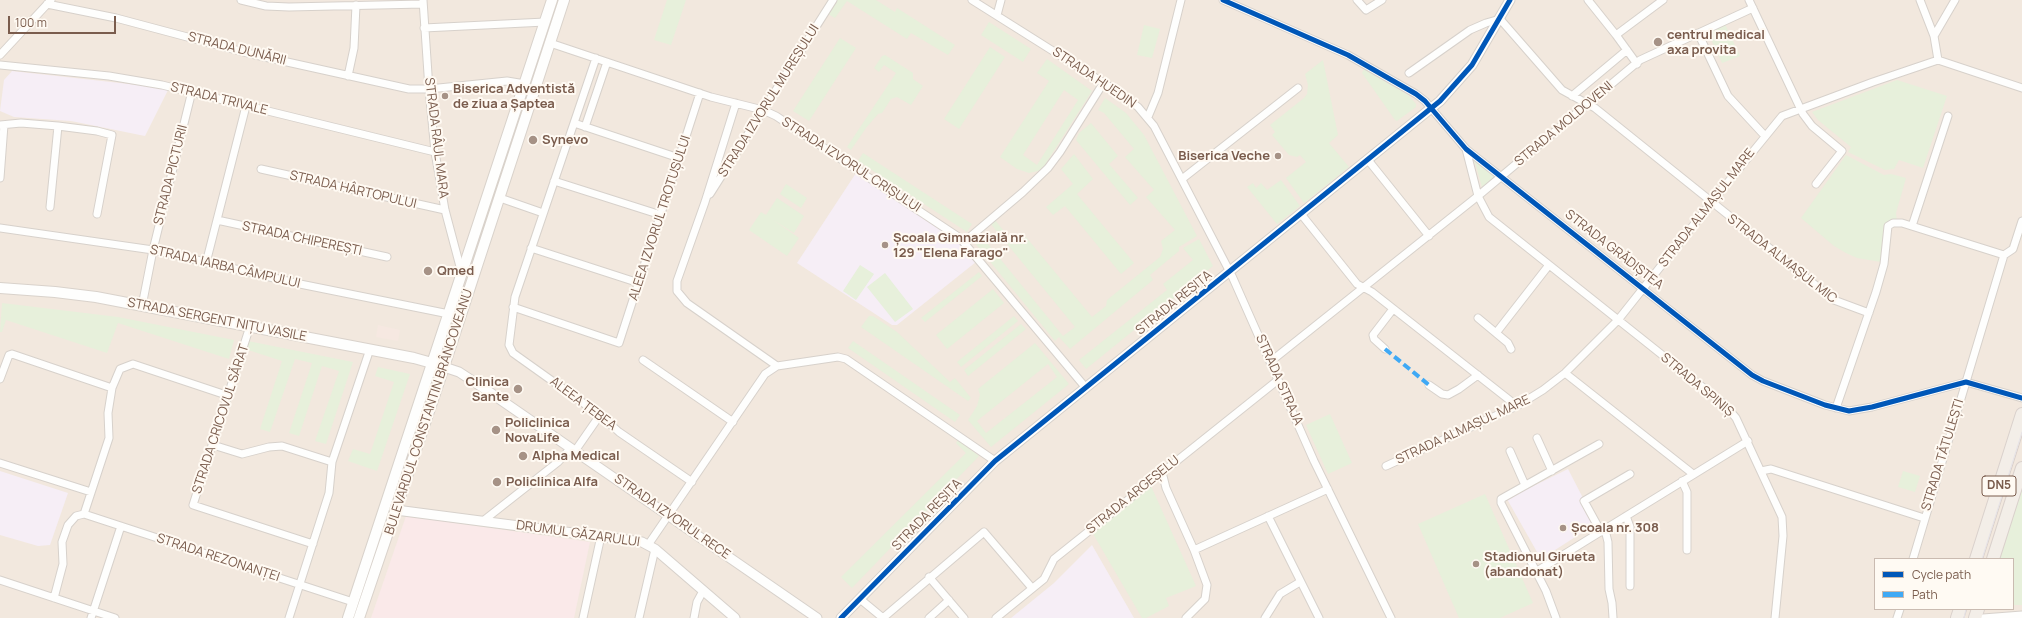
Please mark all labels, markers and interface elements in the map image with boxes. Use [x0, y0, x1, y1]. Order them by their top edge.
scale bar [10, 8, 118, 34]
text: 100 m [15, 14, 47, 31]
street label: STRADA IZVORUL MUREȘULUI [715, 22, 823, 180]
place label: centrul medical axa provita [1667, 27, 1765, 58]
street label: STRADA DUNĂRII [186, 29, 288, 69]
marker: centrul medical axa provita [1652, 36, 1664, 48]
street label: STRADA HUEDIN [1049, 44, 1139, 112]
street label: STRADA RÂUL MARA [421, 77, 451, 199]
street label: STRADA MOLDOVENI [1512, 78, 1616, 170]
street label: STRADA TRIVALE [169, 79, 269, 119]
place label: Biserica Adventistă de ziua a Șaptea [453, 81, 575, 112]
marker: Biserica Adventistă de ziua a Șaptea [440, 91, 450, 101]
street label: STRADA IZVORUL CRIȘULUI [779, 114, 923, 216]
street label: STRADA PICTURII [151, 123, 191, 227]
place label: Synevo [542, 132, 588, 148]
marker: Synevo [527, 134, 539, 146]
street label: ALEEA IZVORUL TROTUȘULUI [626, 134, 694, 302]
street label: STRADA ALMAȘUL MARE [1656, 146, 1758, 270]
place label: Biserica Veche [1178, 148, 1270, 164]
marker: Biserica Veche [1273, 151, 1283, 161]
street label: STRADA HÂRTOPULUI [288, 168, 418, 212]
street label: STRADA GRĂDIȘTEA [1562, 207, 1666, 293]
street label: STRADA ALMAȘUL MIC [1724, 211, 1840, 307]
street label: STRADA CHIPEREȘTI [241, 219, 363, 259]
place label: Școala Gimnazială nr. 129 "Elena Farago" [893, 230, 1027, 261]
marker: Școala Gimnazială nr. 129 "Elena Farago" [880, 240, 890, 250]
street label: STRADA IARBA CÂMPULUI [148, 242, 302, 292]
place label: Qmed [437, 263, 474, 279]
marker: Qmed [422, 265, 434, 277]
street label: STRADA REȘIȚA [1133, 268, 1215, 338]
street label: BULEVARDUL CONSTANTIN BRÂNCOVEANU [382, 287, 476, 537]
street label: STRADA SERGENT NIȚU VASILE [126, 295, 308, 345]
street label: STRADA STRAJA [1252, 332, 1306, 428]
street label: STRADA CRICOVUL SĂRAT [189, 342, 253, 496]
street label: STRADA SPINIȘ [1657, 350, 1737, 420]
place label: Clinica Sante [465, 374, 509, 405]
street label: ALEEA ȚEBEA [547, 374, 619, 434]
marker: Clinica Sante [512, 383, 524, 395]
street label: STRADA ALMAȘUL MARE [1393, 392, 1533, 468]
street label: STRADA TĂTULEȘTI [1919, 397, 1967, 513]
place label: Policlinica NovaLife [505, 415, 570, 446]
marker: Policlinica NovaLife [490, 424, 502, 436]
place label: Alpha Medical [532, 448, 620, 464]
marker: Alpha Medical [517, 450, 529, 462]
street label: STRADA ARGEȘELU [1083, 453, 1183, 537]
street label: STRADA IZVORUL RECE [611, 471, 733, 563]
place label: Policlinica Alfa [506, 474, 598, 490]
marker: Policlinica Alfa [491, 476, 503, 488]
street label: STRADA REȘIȚA [889, 476, 965, 554]
road number: DN5 [1982, 476, 2016, 496]
street label: DRUMUL GĂZARULUI [515, 518, 641, 550]
place label: Școala nr. 308 [1571, 520, 1659, 536]
marker: Școala nr. 308 [1558, 523, 1568, 533]
street label: STRADA REZONANȚEI [154, 531, 282, 585]
place label: Stadionul Girueta (abandonat) [1484, 549, 1595, 580]
legend [1874, 558, 2014, 610]
marker: Stadionul Girueta (abandonat) [1471, 559, 1481, 569]
text: Cycle path [1912, 566, 1971, 583]
text: Path [1912, 586, 1938, 603]

